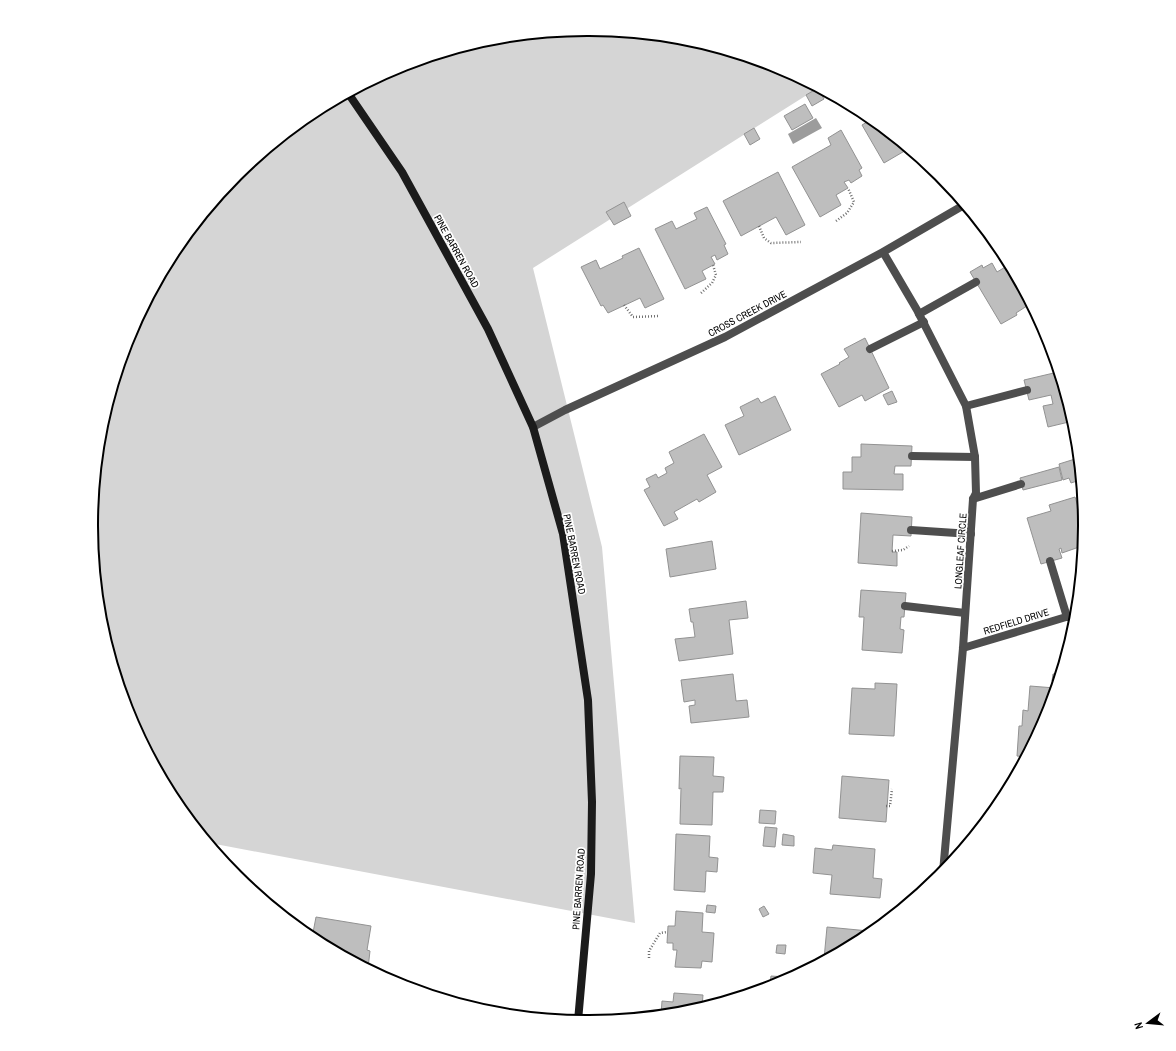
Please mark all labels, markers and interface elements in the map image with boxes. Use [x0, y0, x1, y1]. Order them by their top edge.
street label: PINE BARREN ROAD [431, 212, 482, 290]
street label: CROSS CREEK DRIVE [706, 287, 789, 340]
street label: PINE BARREN ROAD [560, 513, 589, 595]
street label: LONGLEAF CIRCLE [951, 513, 970, 589]
street label: REDFIELD DRIVE [982, 605, 1051, 638]
street label: PINE BARREN ROAD [569, 848, 588, 930]
north arrow [1128, 1003, 1168, 1043]
text: N [1131, 1021, 1146, 1031]

